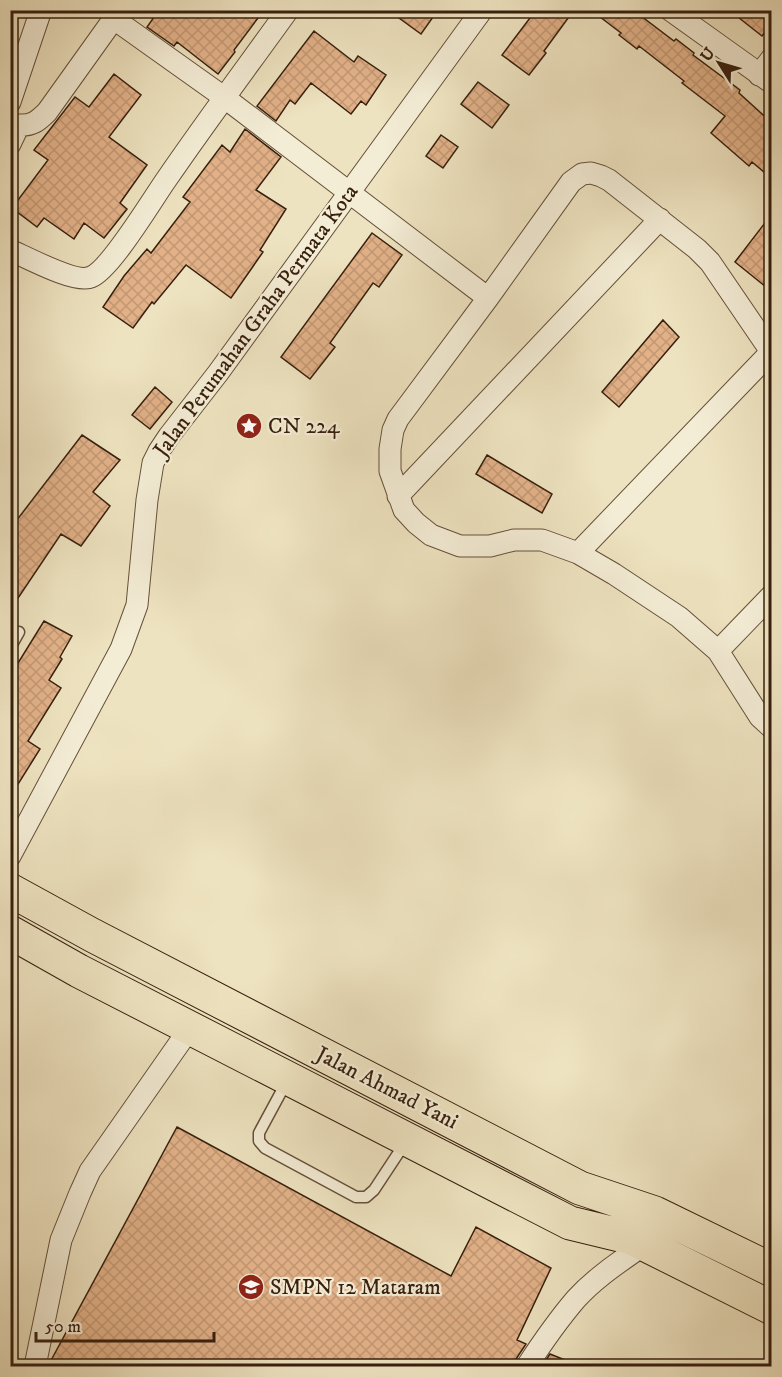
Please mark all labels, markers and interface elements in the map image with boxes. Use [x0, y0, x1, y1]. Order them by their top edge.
north arrow [689, 33, 749, 93]
text: U [696, 43, 720, 66]
street label: Jalan Perumahan Graha Permata Kota [147, 179, 365, 464]
place icon: CN 224 [234, 411, 264, 441]
place label: CN 224 [268, 413, 341, 440]
street label: Jalan Ahmad Yani [310, 1040, 463, 1135]
school or university icon: SMPN 12 Mataram [236, 1272, 266, 1302]
place label: SMPN 12 Mataram [270, 1274, 441, 1301]
scale bar [36, 1305, 214, 1343]
text: 50 m [45, 1316, 81, 1338]

